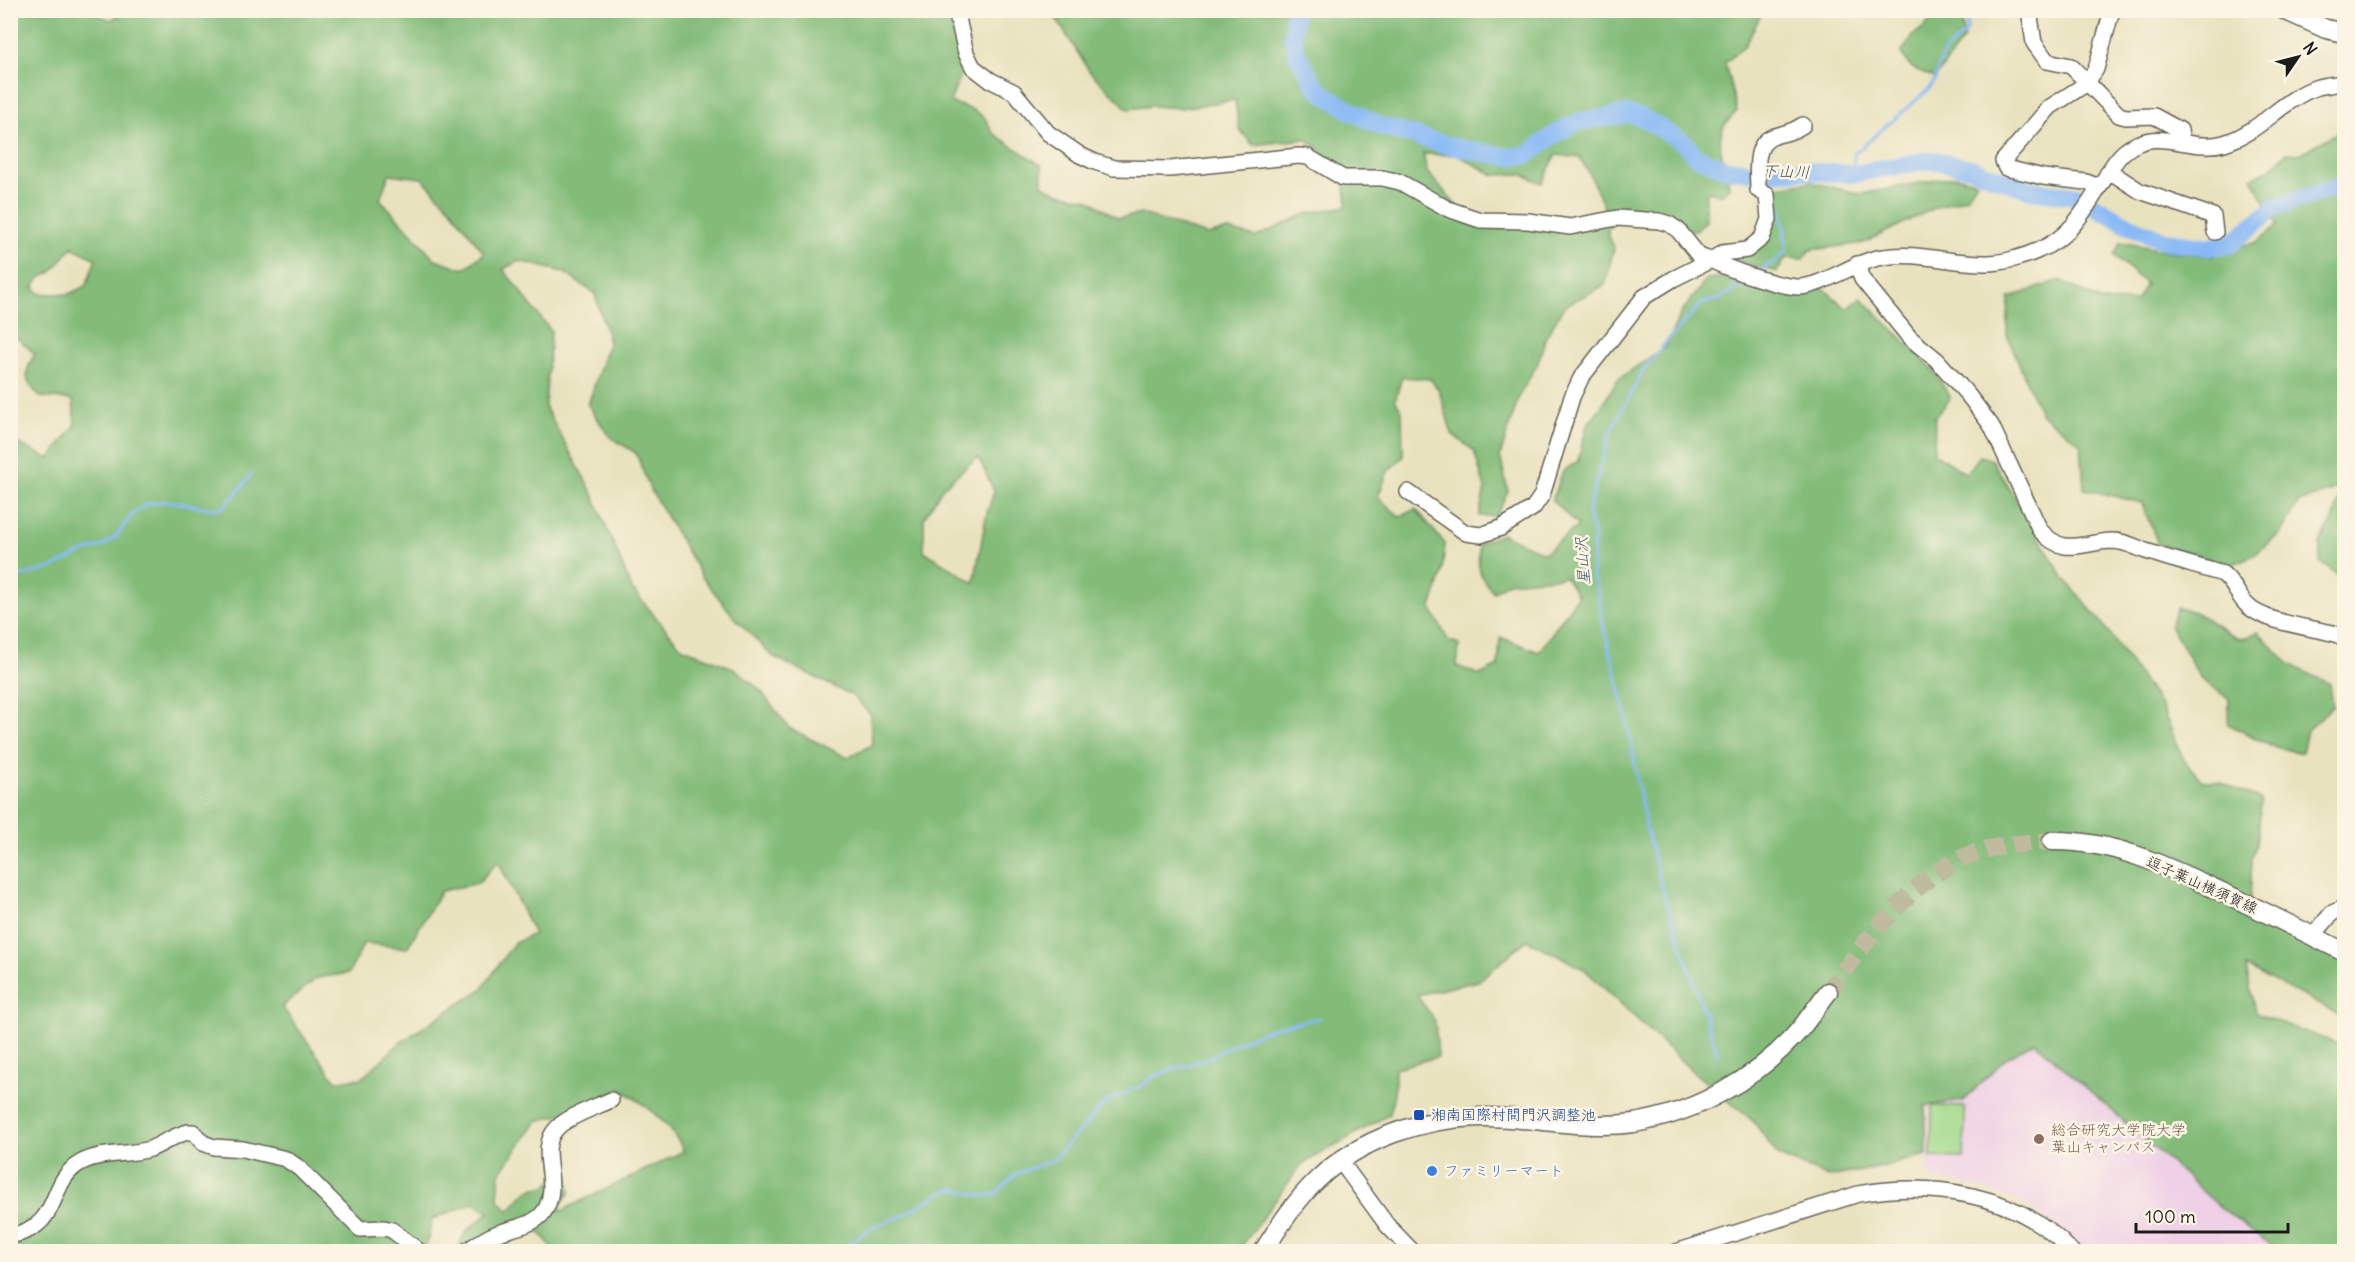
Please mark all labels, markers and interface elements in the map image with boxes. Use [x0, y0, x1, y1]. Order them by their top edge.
north arrow [2268, 27, 2328, 87]
text: N [2299, 38, 2322, 59]
water label: 下山川 [1762, 160, 1810, 182]
water label: 星山沢 [1570, 535, 1594, 586]
street label: 逗子葉山横須賀線 [2144, 851, 2261, 918]
place label: 湘南国際村間門沢調整池 [1431, 1105, 1596, 1124]
marker: 湘南国際村間門沢調整池 [1412, 1108, 1426, 1122]
place label: 総合研究大学院大学 葉山キャンパス [2051, 1120, 2186, 1156]
marker: 総合研究大学院大学 葉山キャンパス [2032, 1132, 2046, 1146]
place label: ファミリーマート [1444, 1161, 1564, 1180]
marker: ファミリーマート [1425, 1164, 1439, 1178]
scale bar [2136, 1196, 2288, 1234]
text: 100 m [2145, 1205, 2196, 1228]

